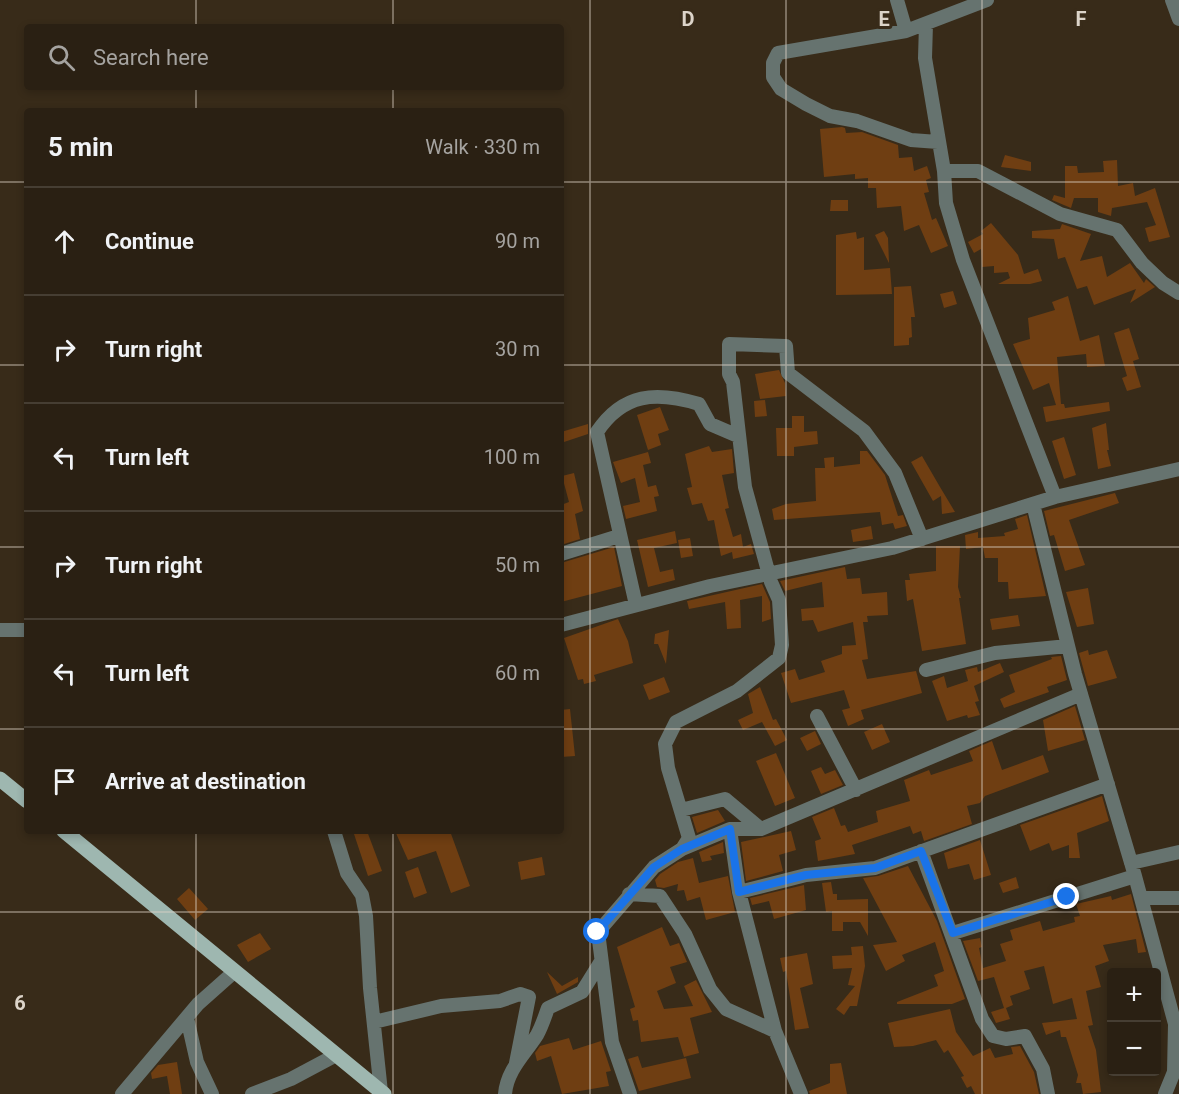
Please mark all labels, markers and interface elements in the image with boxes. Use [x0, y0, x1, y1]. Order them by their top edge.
text: D [682, 7, 695, 31]
text: E [878, 7, 890, 31]
text: F [1076, 7, 1087, 31]
search box [24, 24, 564, 90]
icon: search [45, 41, 78, 74]
text: Search here [93, 45, 209, 70]
text: 5 min [48, 132, 113, 162]
text: Walk · 330 m [425, 135, 540, 159]
icon: ahead [48, 225, 81, 258]
text: Continue [105, 229, 194, 254]
text: 90 m [495, 229, 540, 253]
icon: right [48, 333, 81, 366]
text: Turn right [105, 337, 202, 362]
text: 30 m [495, 337, 540, 361]
icon: left [48, 441, 81, 474]
text: Turn left [105, 445, 189, 470]
text: 100 m [484, 445, 540, 469]
icon: right [48, 549, 81, 582]
text: Turn right [105, 553, 202, 578]
text: 50 m [495, 553, 540, 577]
icon: left [48, 657, 81, 690]
text: Turn left [105, 661, 189, 686]
text: 60 m [495, 661, 540, 685]
icon: arrive [48, 765, 81, 798]
text: Arrive at destination [105, 769, 306, 794]
route end [1053, 883, 1079, 909]
route start [583, 918, 609, 944]
map controls [1107, 968, 1161, 1076]
button: + [1107, 968, 1161, 1022]
text: 6 [14, 991, 26, 1015]
button: − [1107, 1022, 1161, 1076]

